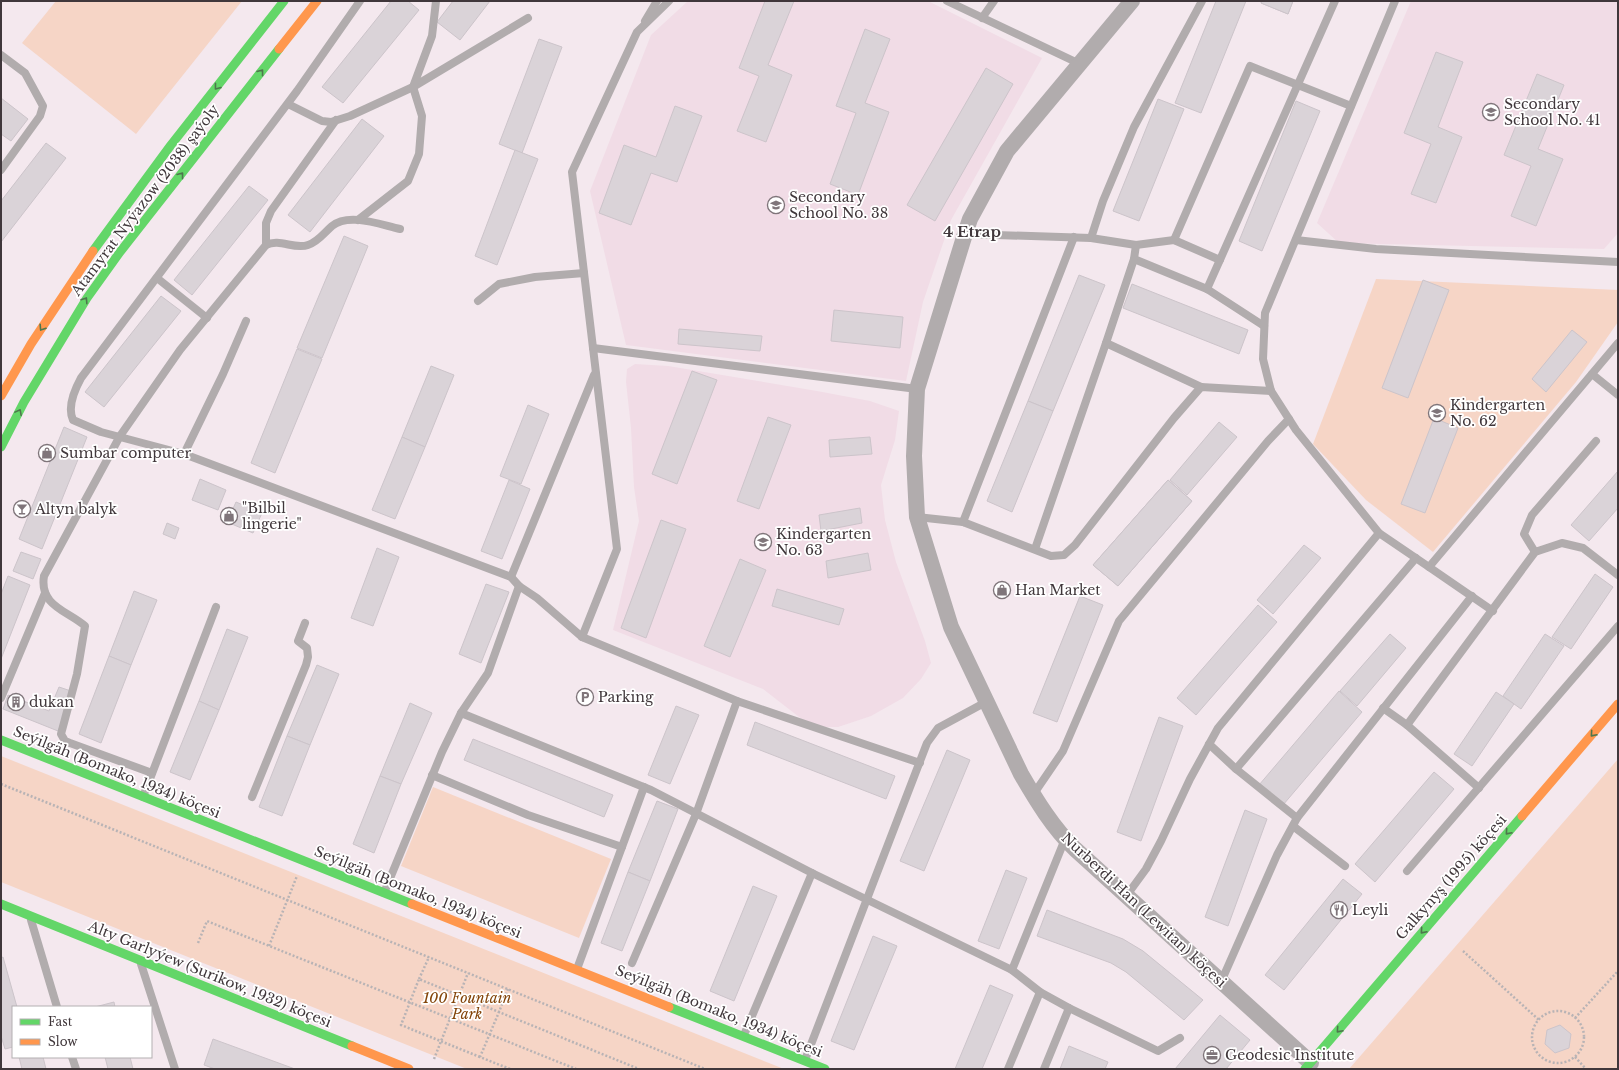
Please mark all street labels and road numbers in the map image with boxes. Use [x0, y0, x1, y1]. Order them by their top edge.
street label: Atamyrat Nyýazow (2038) şaýoly [66, 101, 223, 300]
street label: Seýilgäh (Bomako, 1934) köçesi [11, 722, 223, 822]
street label: Galkynyş (1995) köçesi [1392, 811, 1510, 943]
street label: Nurberdi Han (Lewitan) köçesi [1058, 829, 1230, 991]
street label: Seýilgäh (Bomako, 1934) köçesi [312, 842, 524, 942]
street label: Alty Garlyýew (Surikow, 1932) köçesi [85, 916, 334, 1031]
street label: Seýilgäh (Bomako, 1934) köçesi [613, 961, 825, 1061]

